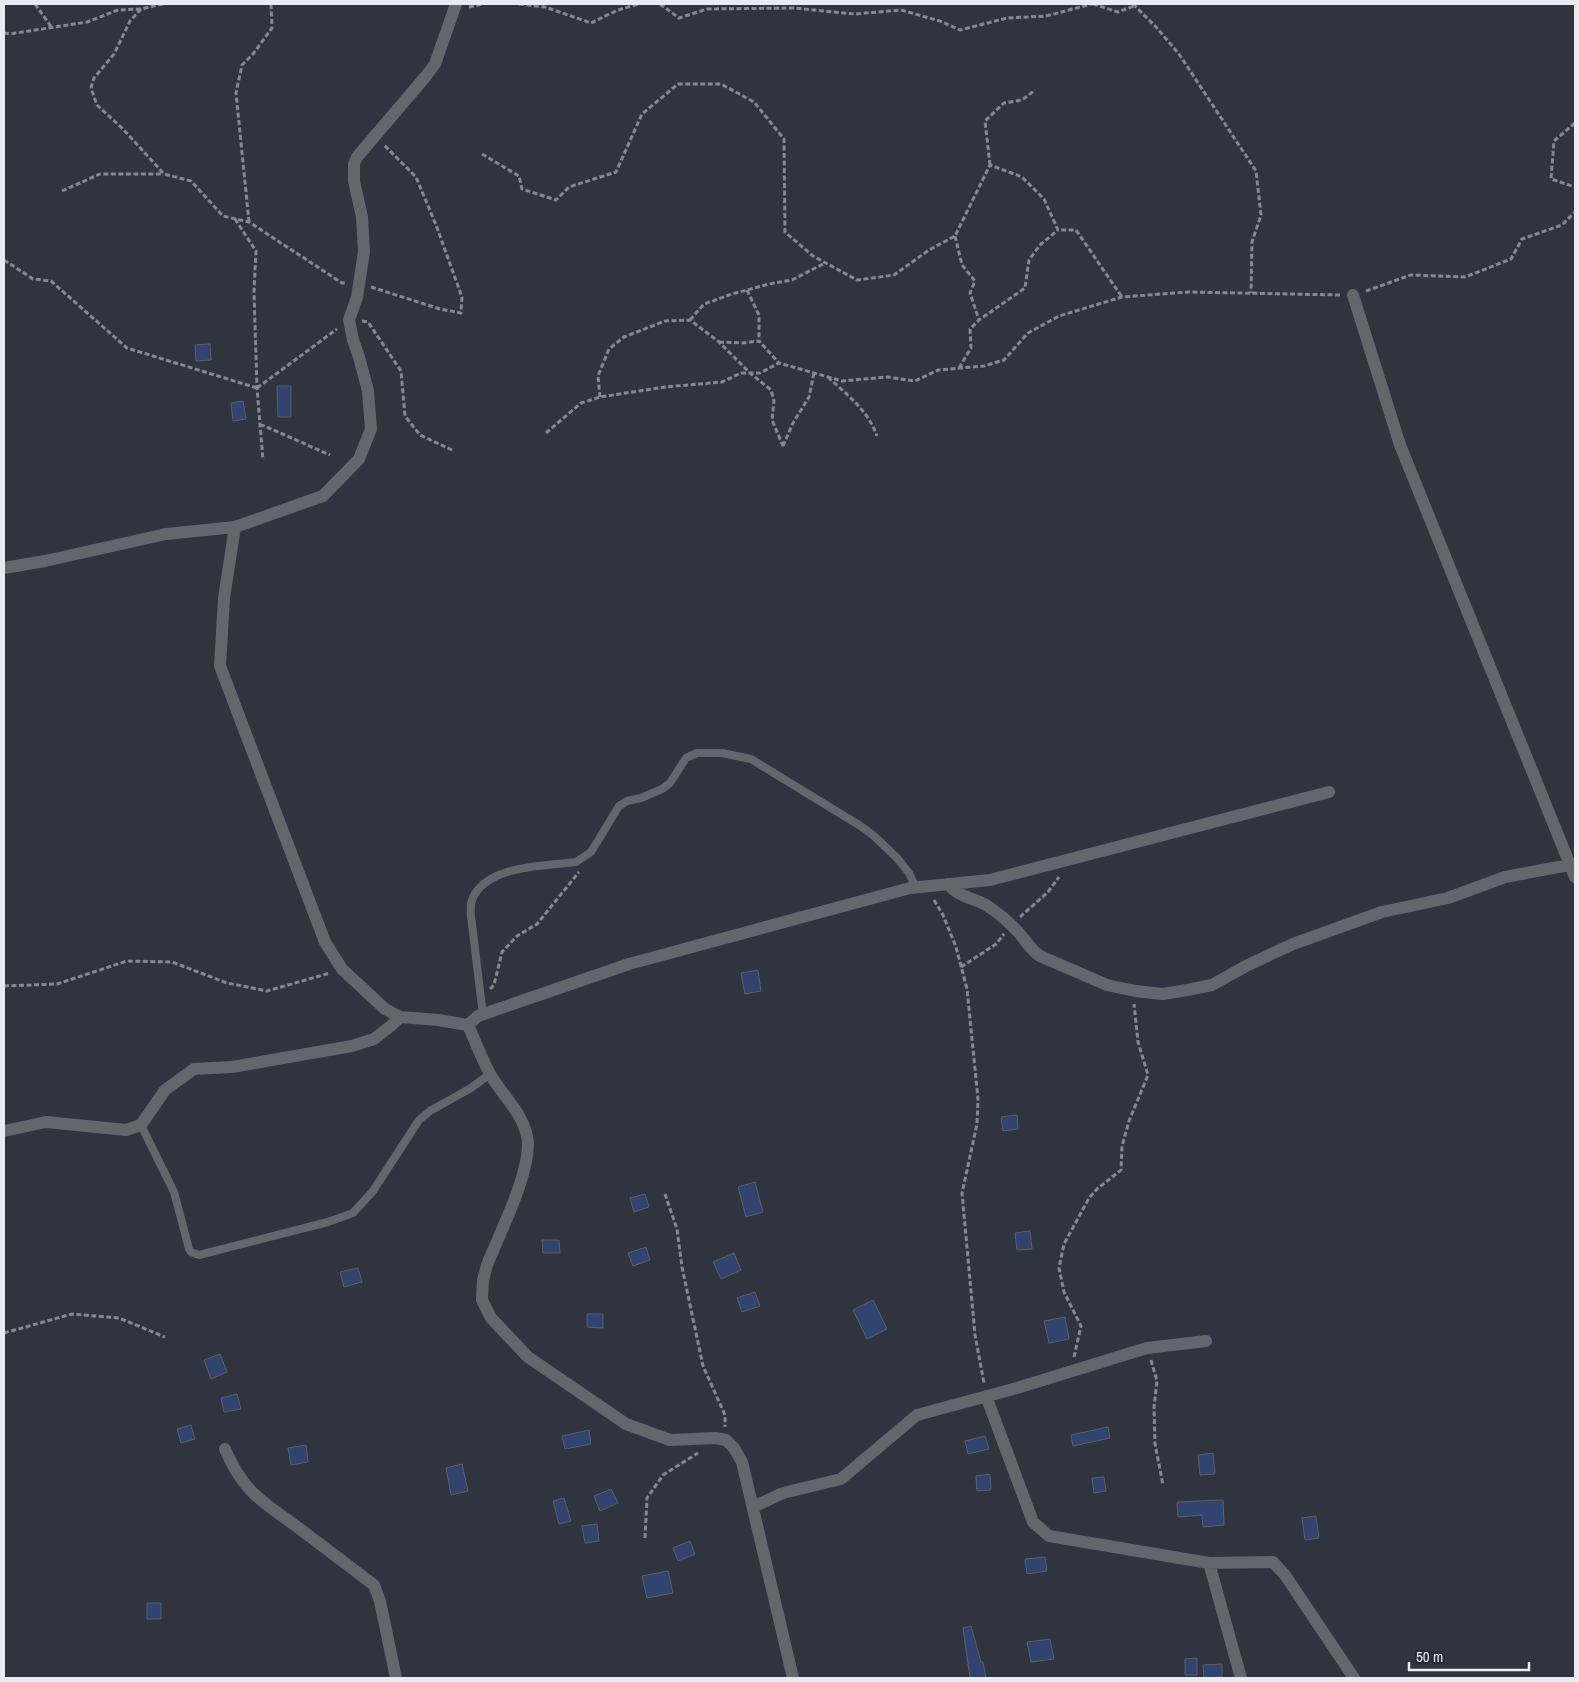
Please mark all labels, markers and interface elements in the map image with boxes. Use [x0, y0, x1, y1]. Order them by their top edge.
scale bar [1409, 1640, 1529, 1672]
text: 50 m [1416, 1646, 1443, 1667]

